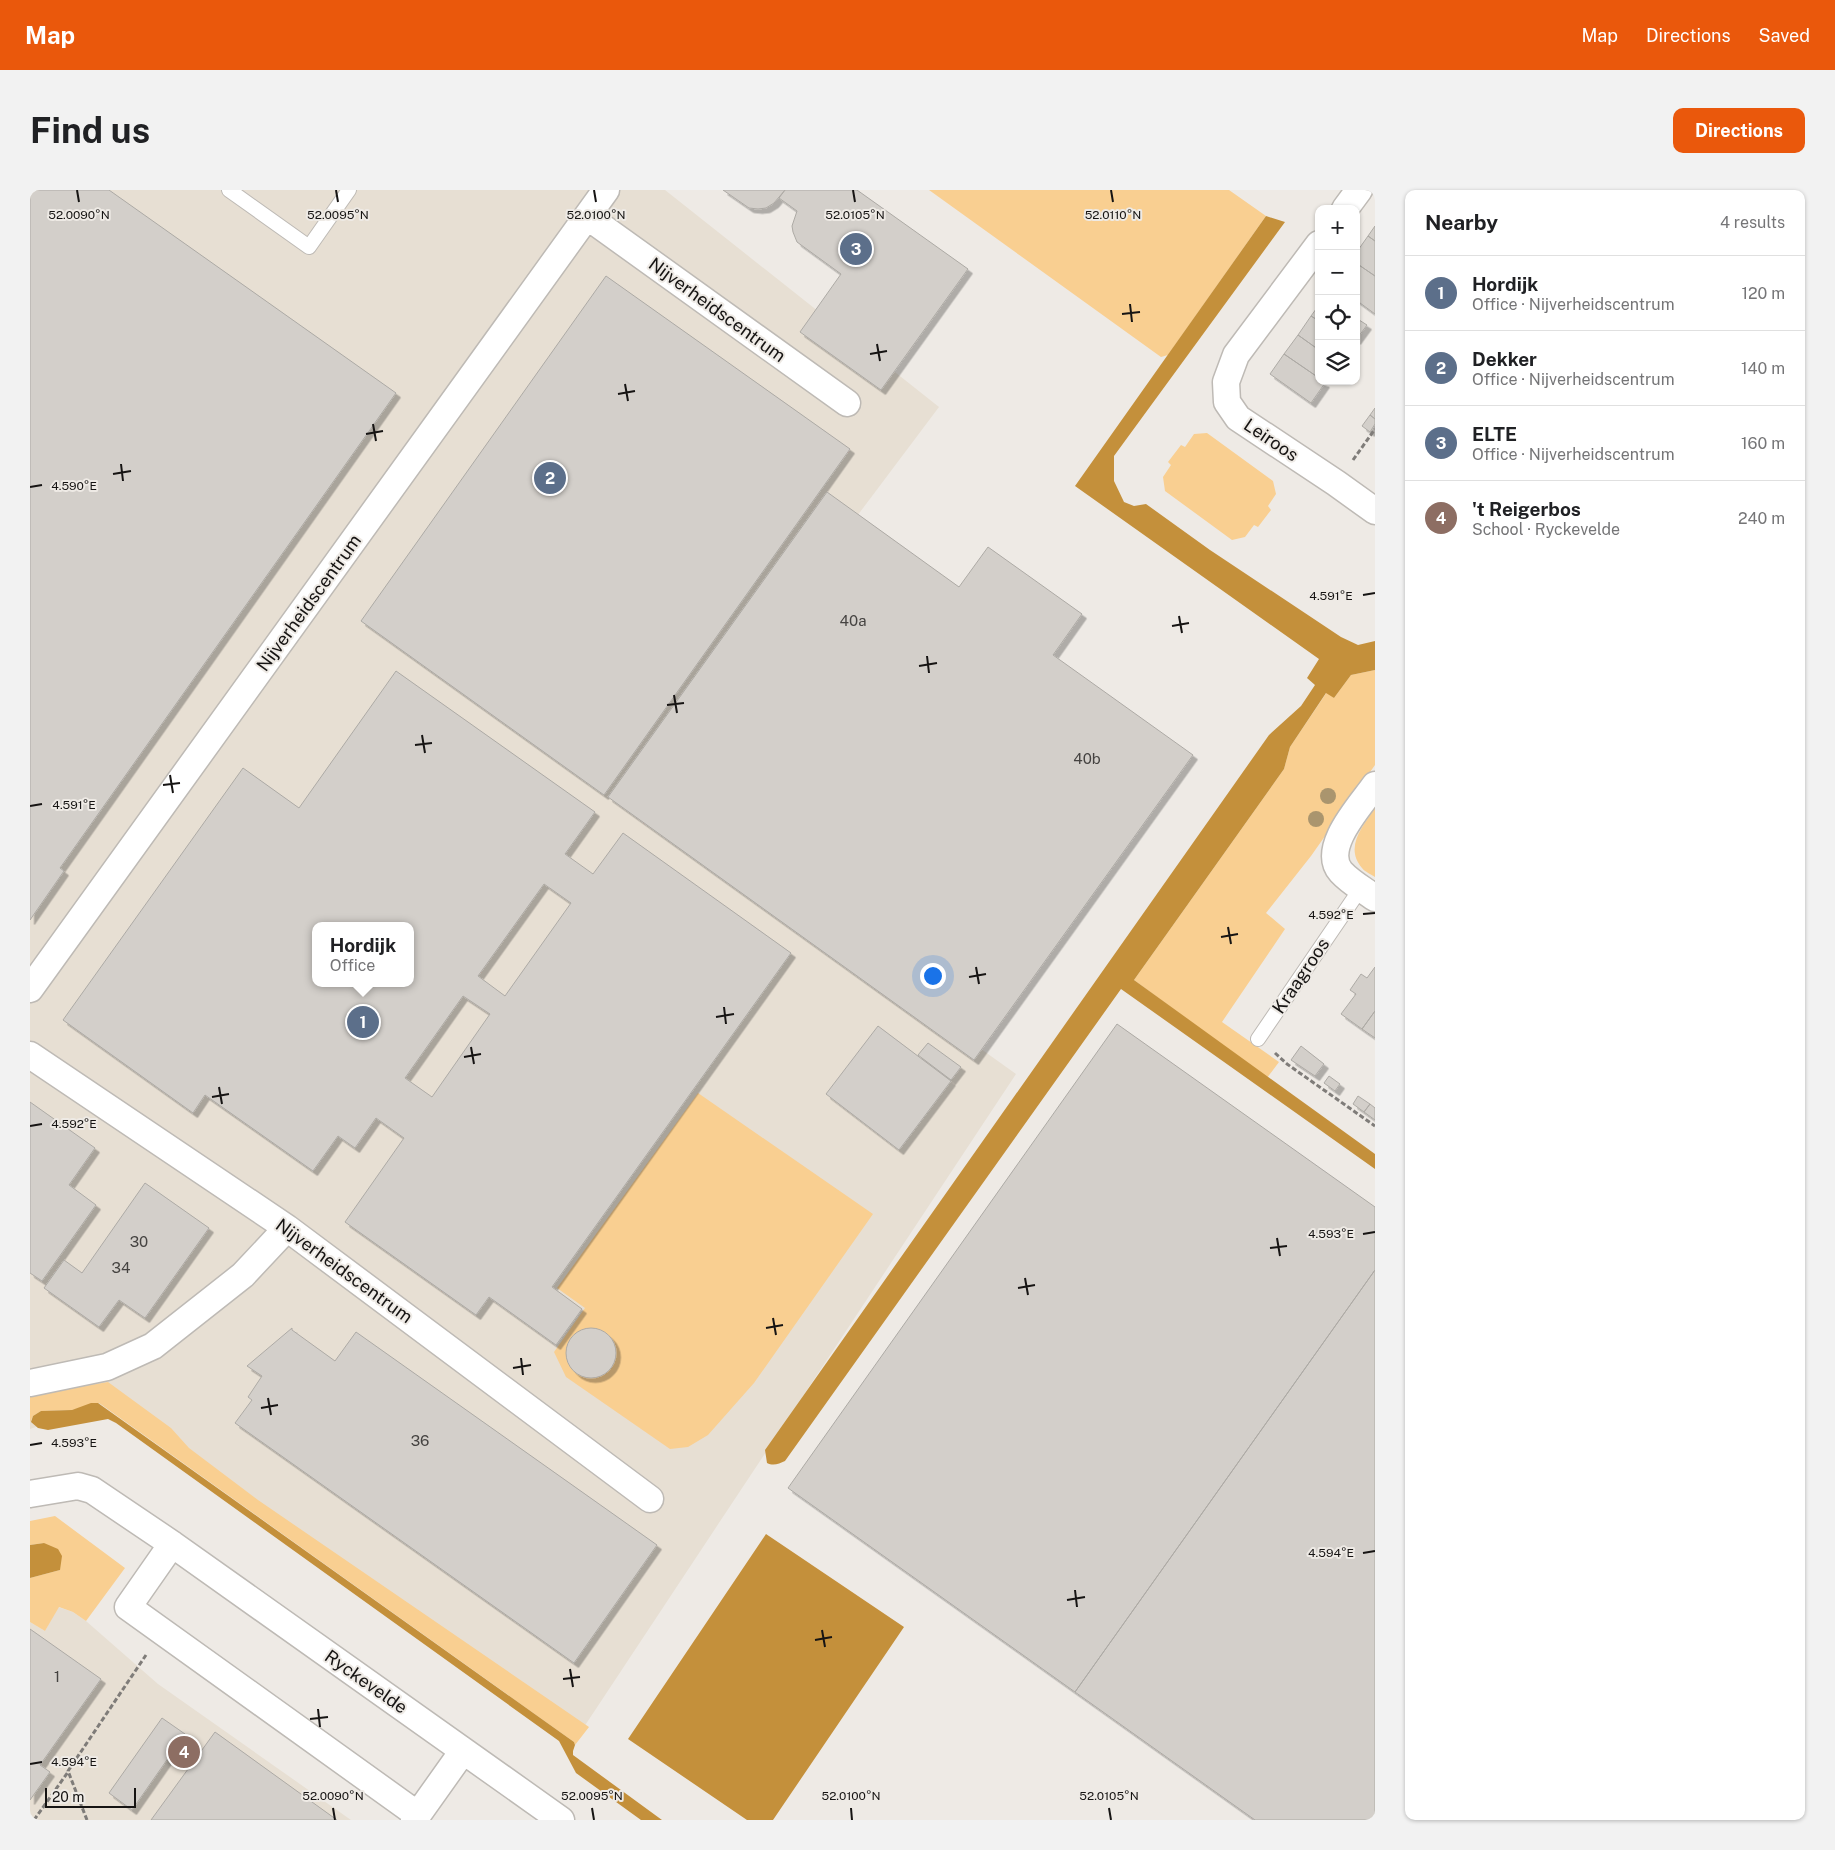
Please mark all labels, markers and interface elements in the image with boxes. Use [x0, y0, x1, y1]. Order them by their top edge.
text: Map [25, 21, 75, 49]
text: Map [1581, 25, 1618, 46]
text: Directions [1646, 25, 1731, 46]
text: Saved [1759, 25, 1810, 46]
button: Directions [1673, 108, 1805, 153]
text: Find us [30, 110, 150, 151]
map controls [1315, 205, 1360, 385]
button: + [1315, 205, 1360, 250]
text: 52.0090°N [48, 208, 110, 222]
text: 52.0095°N [307, 208, 369, 222]
text: 52.0100°N [567, 208, 625, 222]
text: 52.0105°N [825, 208, 885, 222]
text: 52.0110°N [1085, 208, 1141, 222]
text: Nearby [1425, 210, 1498, 235]
text: 4 results [1720, 213, 1785, 232]
pin: 3 [840, 230, 872, 268]
button: − [1315, 250, 1360, 295]
street label: Nijverheidscentrum [645, 253, 790, 366]
text: Hordijk [1472, 273, 1538, 295]
text: 1 [1438, 284, 1444, 303]
text: 120 m [1741, 284, 1785, 303]
button: locate [1315, 295, 1360, 340]
text: Office · Nijverheidscentrum [1472, 295, 1674, 314]
button: layers [1315, 340, 1360, 385]
text: Dekker [1472, 348, 1537, 370]
text: 2 [1436, 359, 1446, 378]
text: 140 m [1741, 359, 1785, 378]
text: Office · Nijverheidscentrum [1472, 370, 1674, 389]
street label: Leiroos [1240, 414, 1302, 465]
text: ELTE [1472, 423, 1517, 445]
text: 3 [1436, 434, 1446, 453]
text: 160 m [1741, 434, 1785, 453]
text: Office · Nijverheidscentrum [1472, 445, 1674, 464]
pin: 2 [534, 459, 566, 497]
text: 4.590°E [51, 479, 97, 493]
text: 't Reigerbos [1472, 498, 1581, 520]
text: 4 [1436, 509, 1446, 528]
text: 240 m [1738, 509, 1785, 528]
text: School · Ryckevelde [1472, 520, 1620, 539]
street label: Nijverheidscentrum [252, 530, 365, 675]
text: 4.591°E [1309, 589, 1353, 603]
house number: 40a [840, 612, 866, 629]
house number: 40b [1073, 750, 1101, 767]
text: 4.591°E [52, 798, 96, 812]
text: 4.592°E [1308, 908, 1354, 922]
popup [312, 922, 414, 987]
text: Hordijk [330, 934, 396, 956]
street label: Kraagroos [1268, 934, 1333, 1017]
text: Office [330, 956, 375, 975]
your location [920, 963, 946, 989]
pin: 1 [347, 1003, 379, 1041]
text: 4.592°E [51, 1117, 97, 1131]
street label: Nijverheidscentrum [272, 1214, 417, 1327]
text: 4.593°E [1308, 1227, 1354, 1241]
house number: 30 [130, 1233, 148, 1250]
house number: 34 [112, 1259, 130, 1276]
house number: 36 [411, 1432, 429, 1449]
text: 4.593°E [51, 1436, 97, 1450]
text: 4.594°E [1308, 1546, 1354, 1560]
street label: Ryckevelde [321, 1645, 412, 1718]
house number: 1 [54, 1668, 60, 1685]
pin: 4 [168, 1733, 200, 1771]
text: 4.594°E [51, 1755, 97, 1769]
scale bar [45, 1785, 136, 1808]
text: 20 m [52, 1789, 84, 1805]
text: 52.0090°N [302, 1789, 364, 1803]
text: 52.0095°N [561, 1789, 623, 1803]
text: 52.0100°N [822, 1789, 880, 1803]
text: 52.0105°N [1079, 1789, 1139, 1803]

